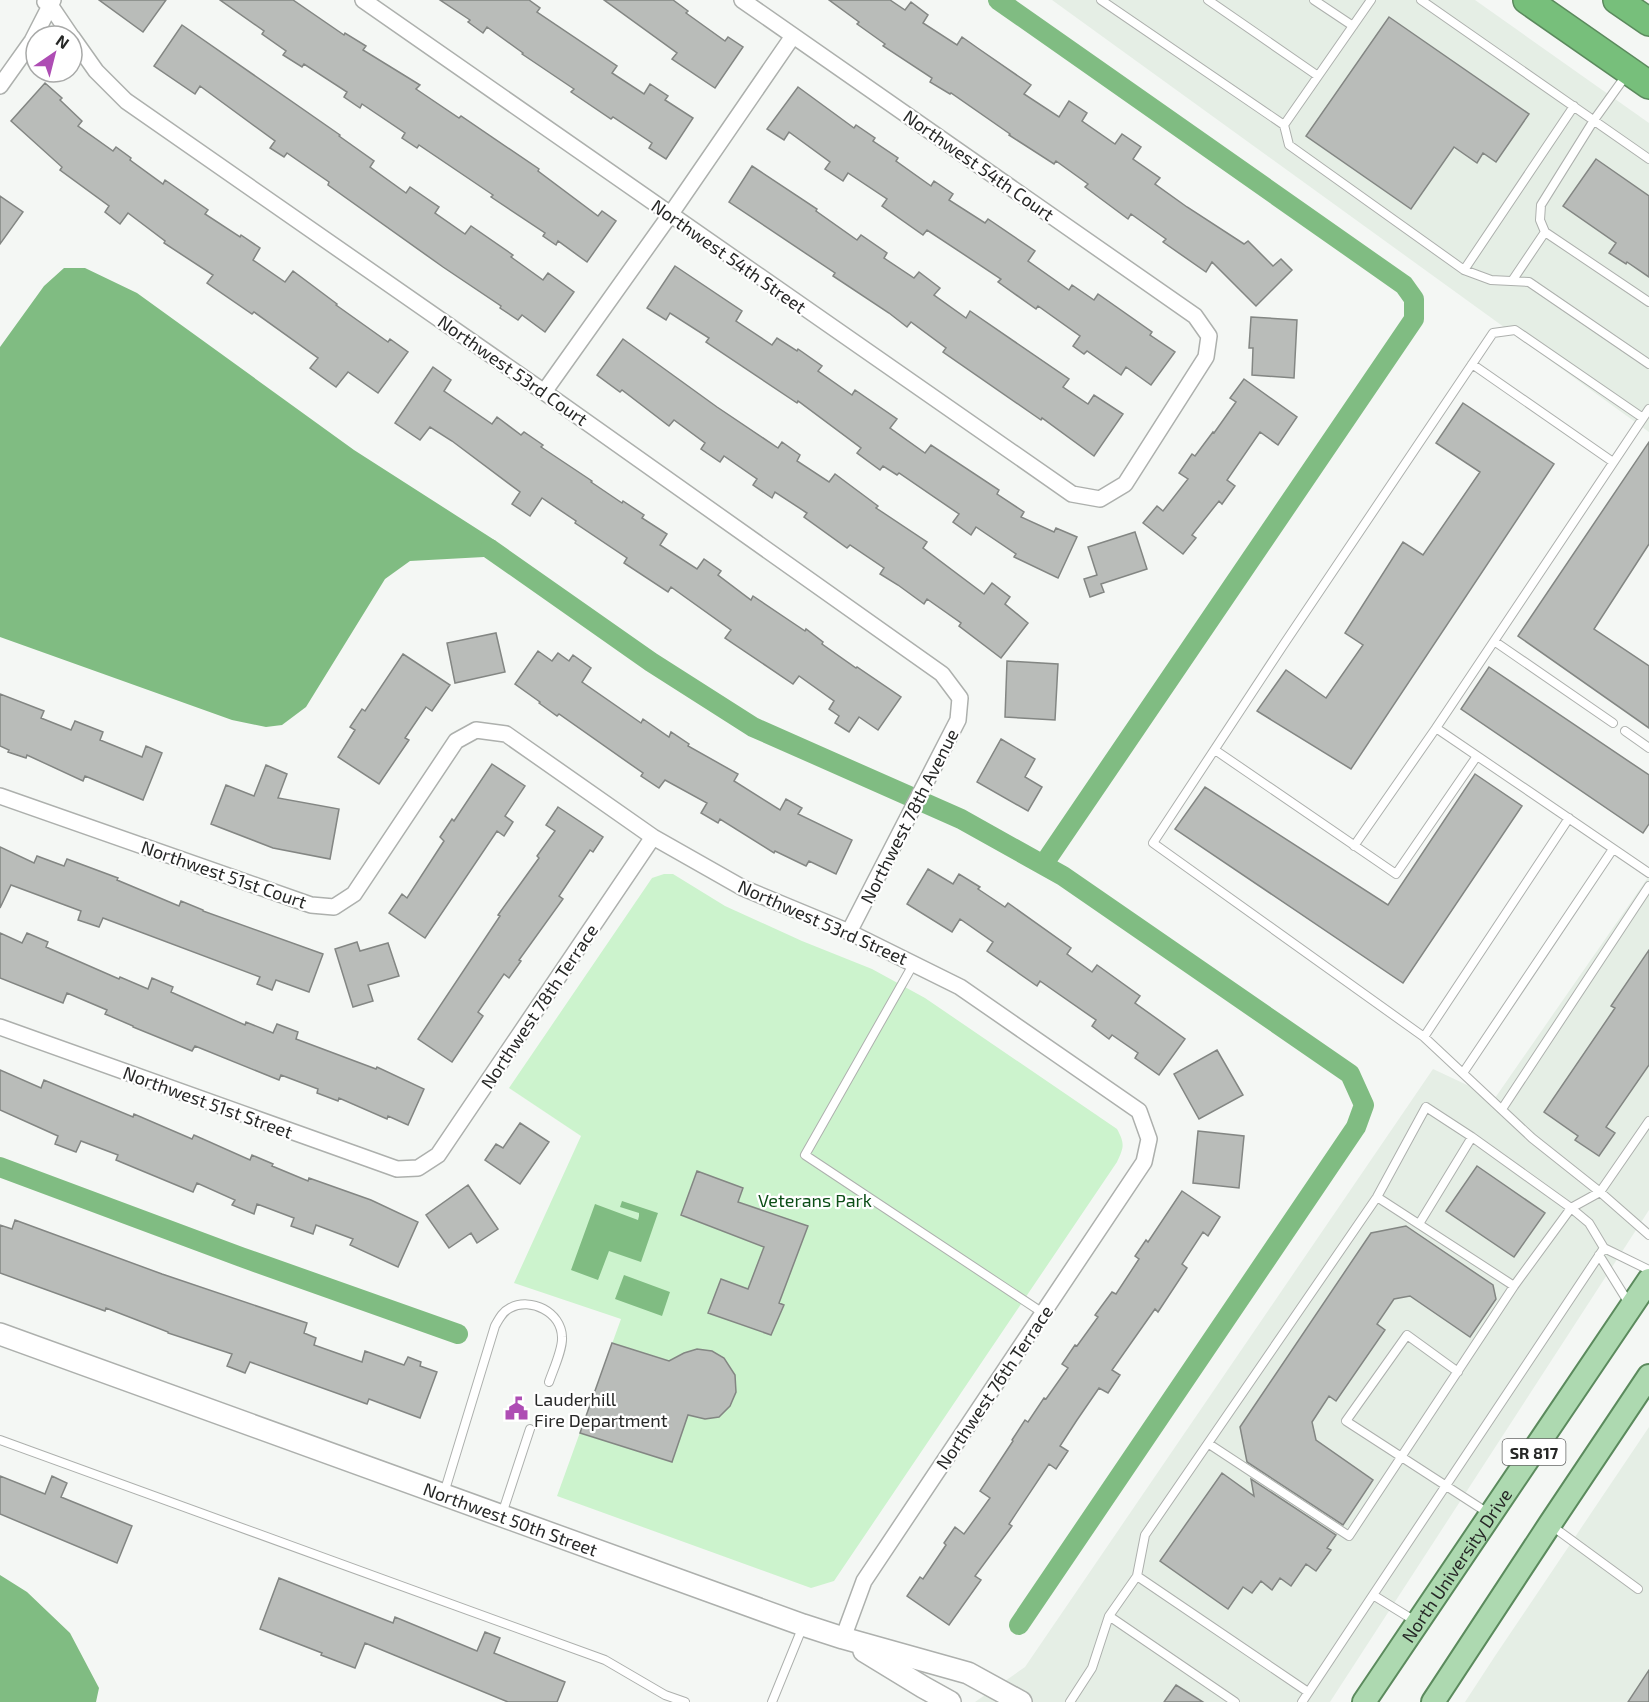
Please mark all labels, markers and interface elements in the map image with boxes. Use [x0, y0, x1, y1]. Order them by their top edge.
north arrow [24, 24, 84, 84]
text: N [53, 30, 73, 52]
street label: Northwest 54th Court [899, 105, 1059, 225]
street label: Northwest 54th Street [647, 194, 811, 318]
street label: Northwest 53rd Court [434, 310, 592, 430]
street label: Northwest 78th Avenue [855, 725, 963, 907]
street label: Northwest 51st Court [138, 835, 310, 913]
street label: Northwest 53rd Street [735, 875, 911, 969]
street label: Northwest 78th Terrace [476, 920, 602, 1092]
street label: Northwest 51st Street [120, 1061, 296, 1143]
park label: Veterans Park [758, 1189, 872, 1211]
street label: Northwest 76th Terrace [931, 1301, 1057, 1473]
place label: Lauderhill Fire Department [534, 1388, 668, 1431]
public building icon: Lauderhill Fire Department [503, 1396, 529, 1422]
road number: SR 817 [1502, 1439, 1565, 1465]
street label: Northwest 50th Street [420, 1477, 601, 1561]
street label: North University Drive [1397, 1484, 1516, 1646]

